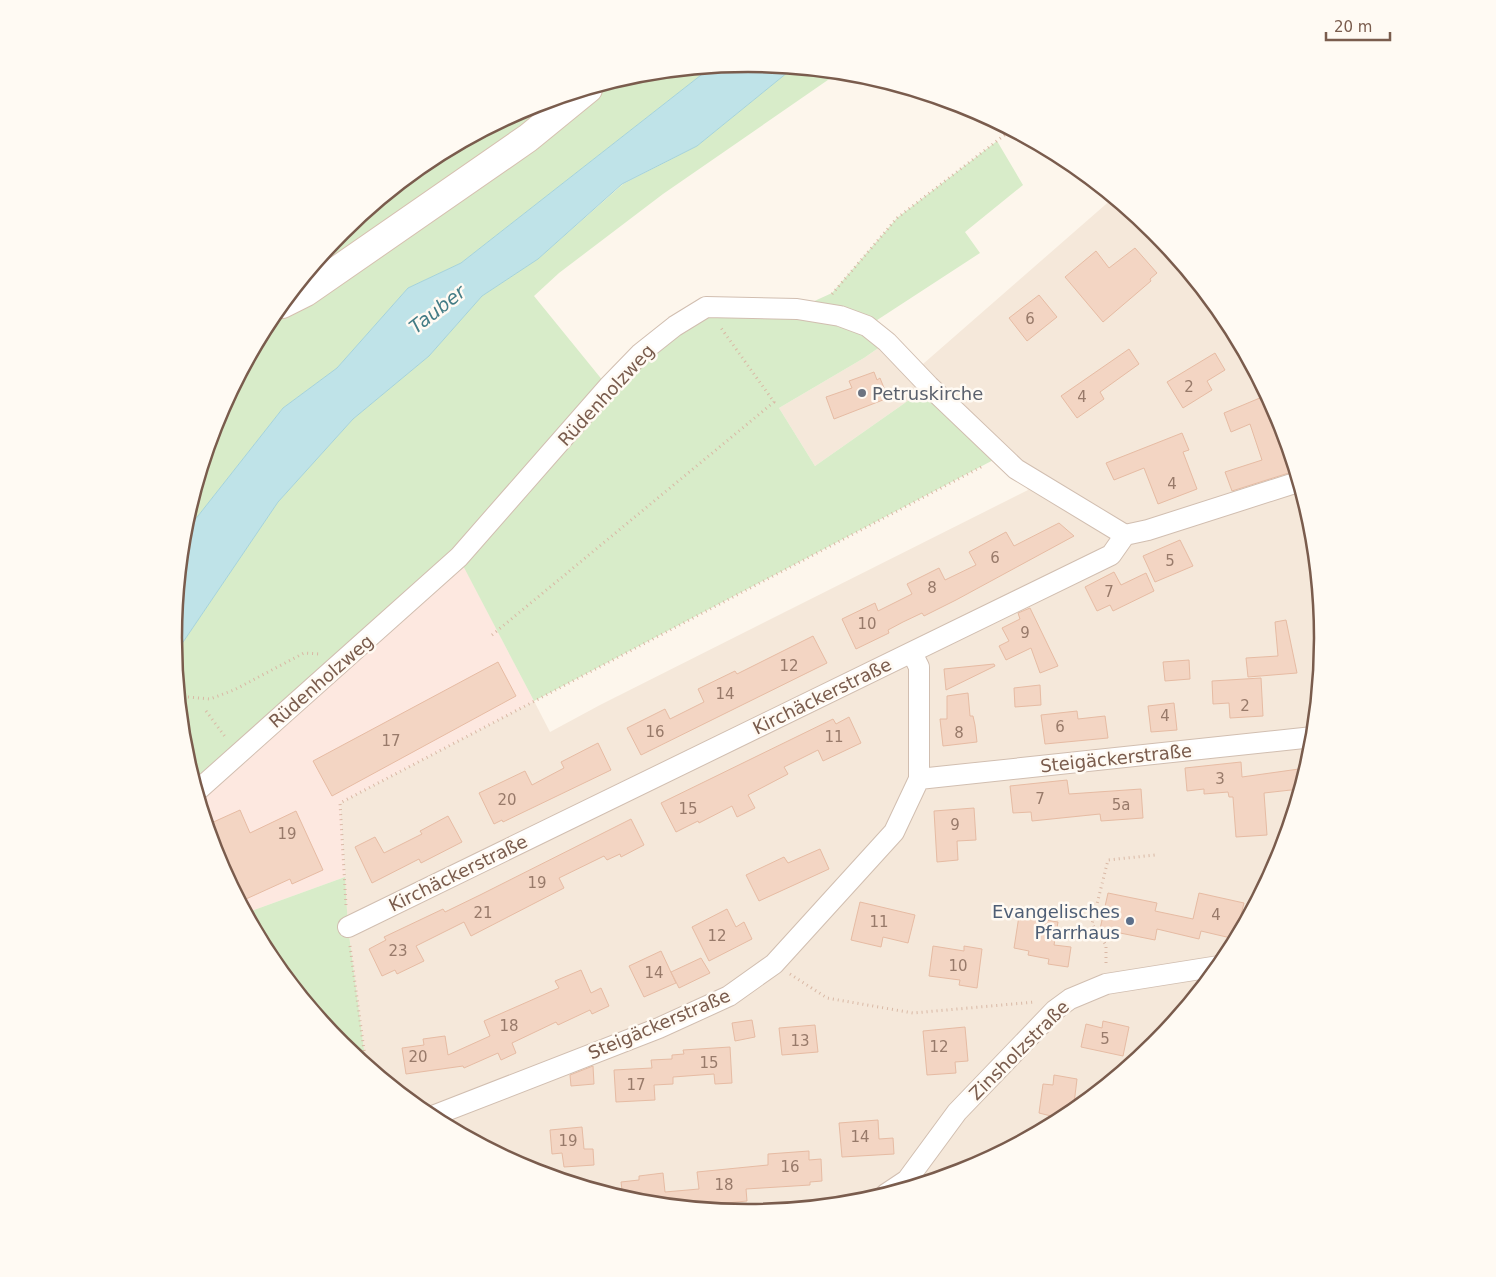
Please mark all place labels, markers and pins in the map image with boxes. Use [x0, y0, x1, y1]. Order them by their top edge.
place label: Petruskirche [872, 383, 983, 404]
marker: Petruskirche [856, 387, 868, 399]
place label: Evangelisches Pfarrhaus [992, 901, 1120, 943]
marker: Evangelisches Pfarrhaus [1124, 915, 1136, 927]

